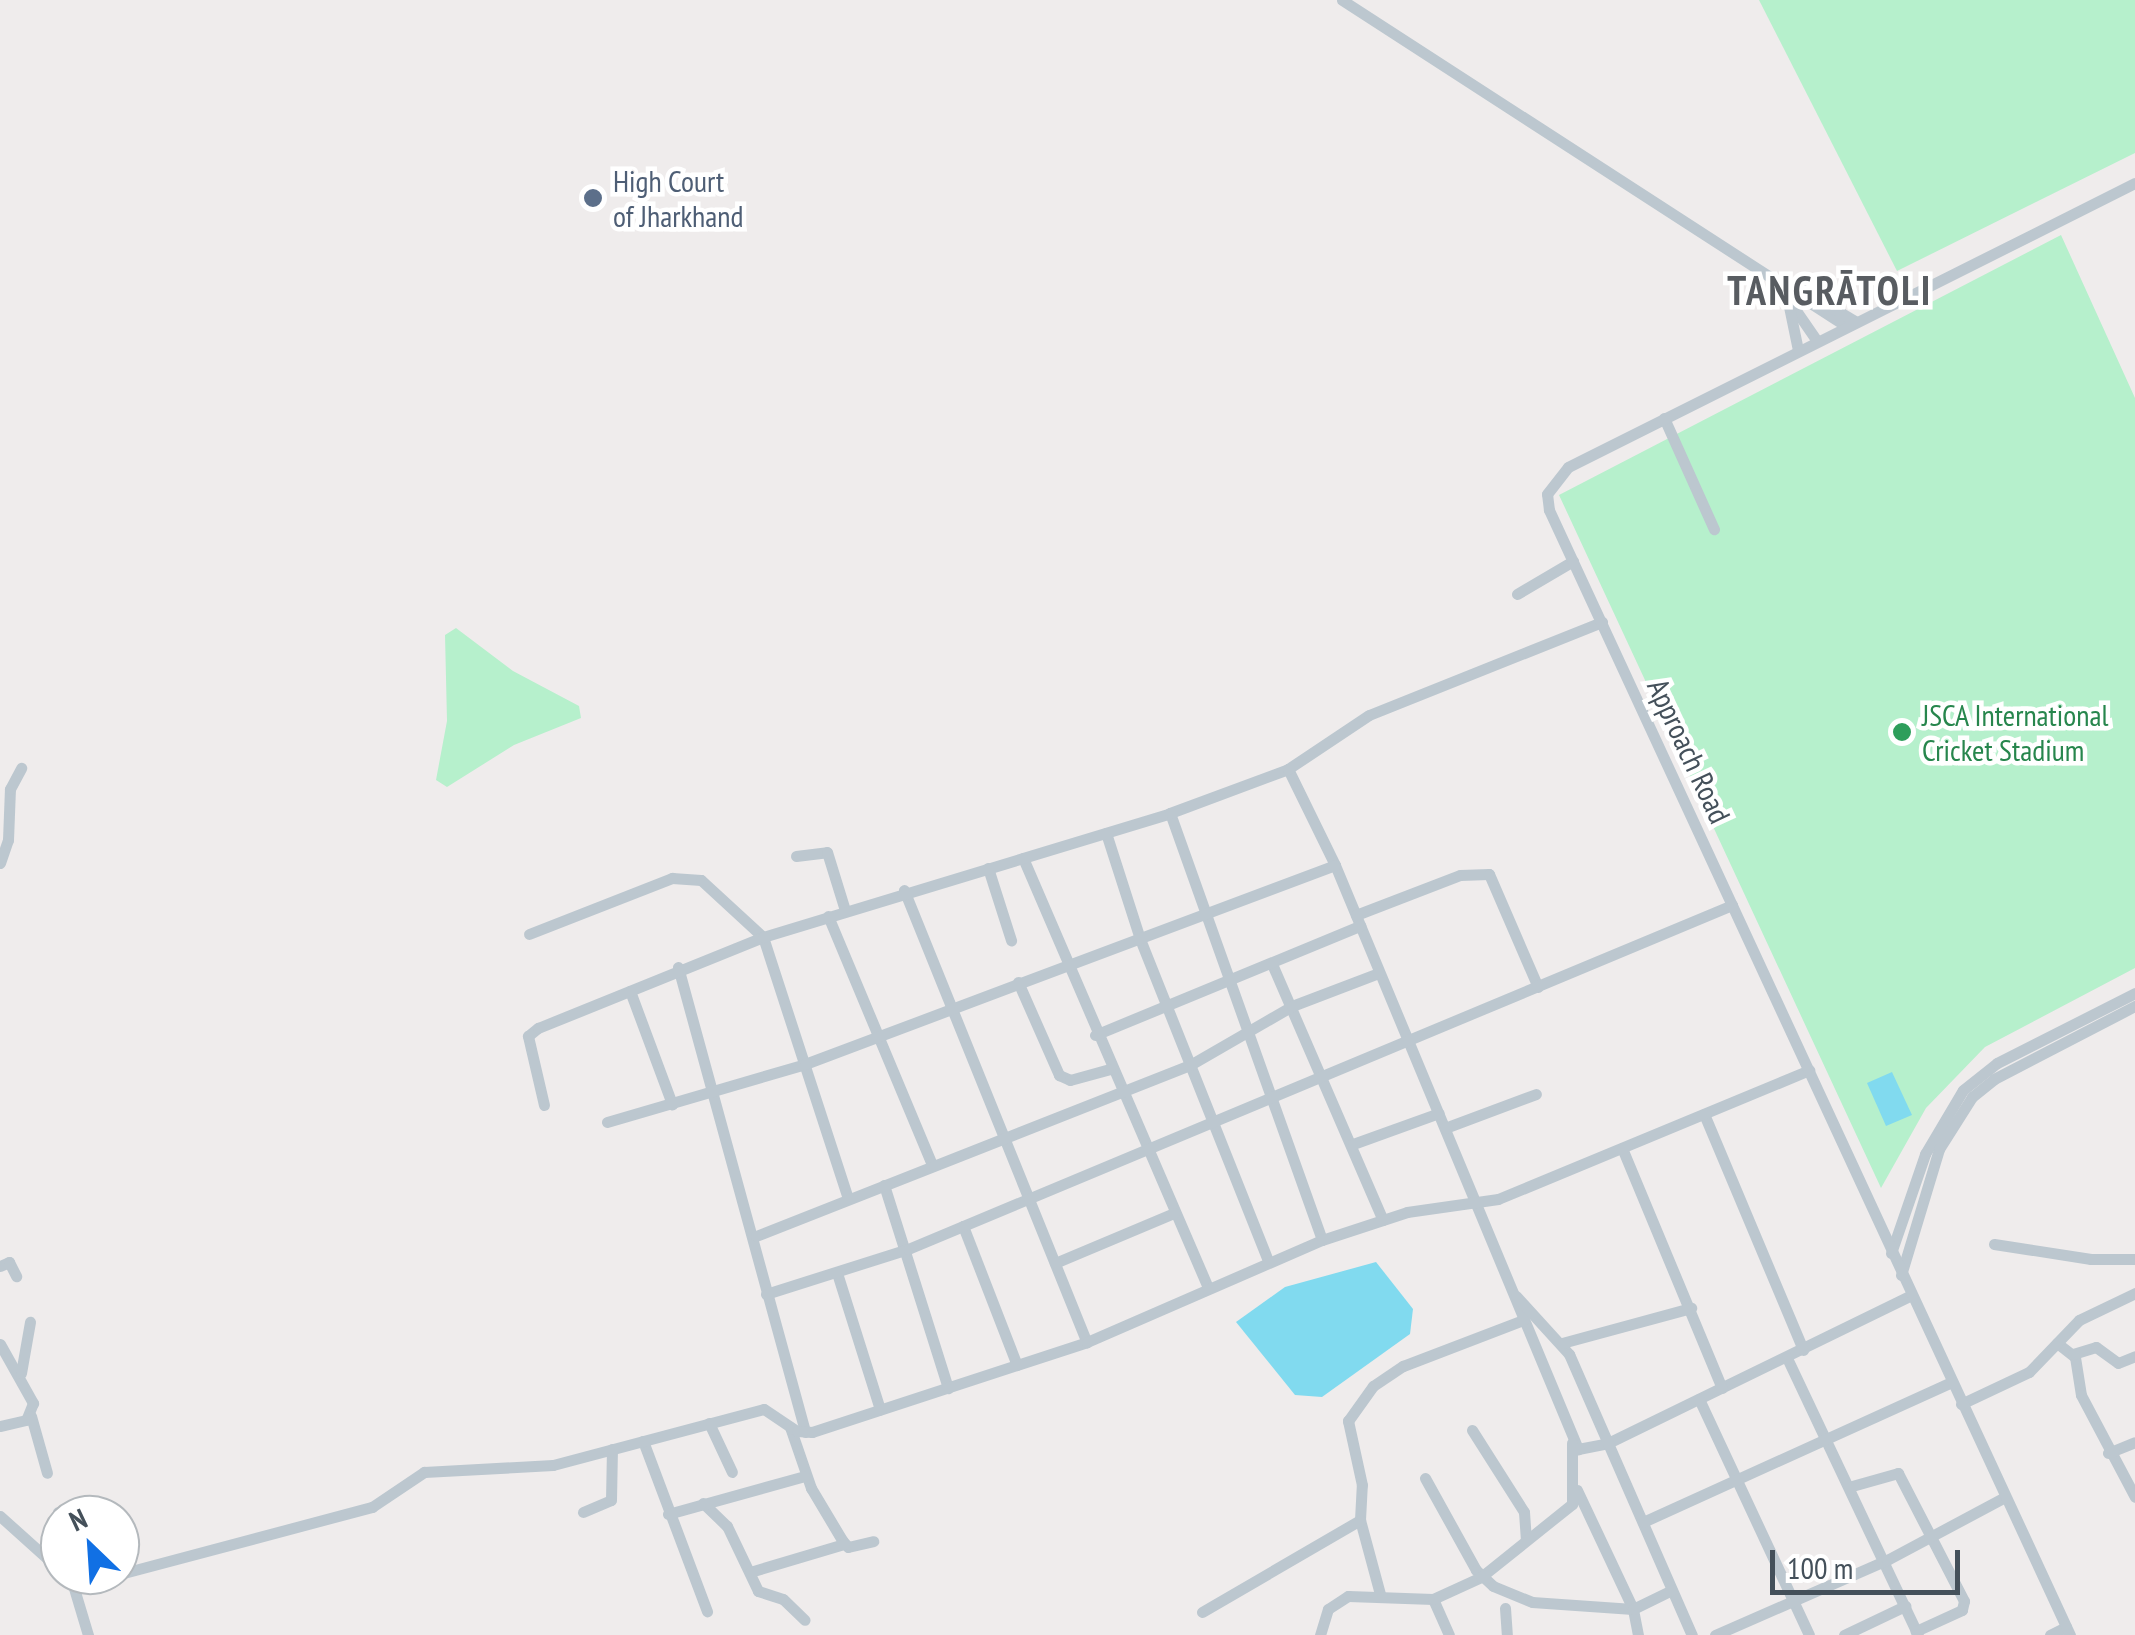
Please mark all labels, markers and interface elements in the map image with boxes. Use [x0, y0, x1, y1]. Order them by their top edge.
place label: High Court of Jharkhand [613, 163, 743, 234]
marker: High Court of Jharkhand [582, 187, 604, 209]
district label: TANGRĀTOLI [1727, 266, 1933, 314]
street label: Approach Road [1640, 673, 1738, 829]
place label: JSCA International Cricket Stadium [1922, 697, 2109, 768]
marker: JSCA International Cricket Stadium [1891, 721, 1913, 743]
north arrow [40, 1495, 140, 1595]
text: N [63, 1499, 93, 1539]
scale bar [1775, 1530, 1965, 1592]
text: 100 m [1787, 1548, 1853, 1587]

